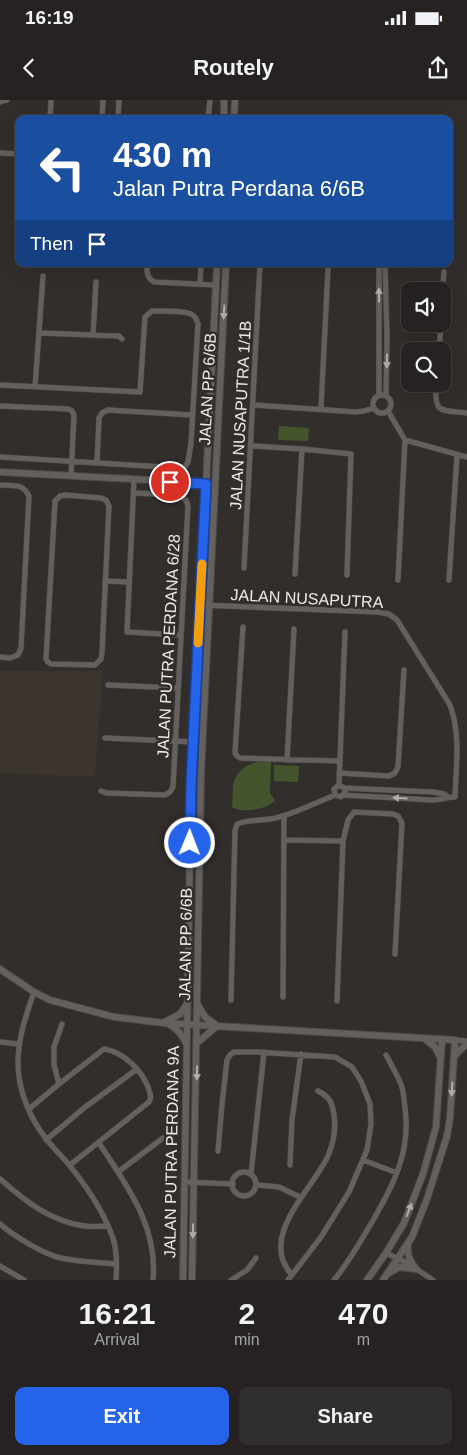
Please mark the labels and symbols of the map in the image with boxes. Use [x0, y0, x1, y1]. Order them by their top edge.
one-way arrow [375, 287, 383, 303]
one-way arrow [220, 305, 228, 321]
street label: JALAN NUSAPUTRA 1/1B [227, 320, 254, 510]
street label: JALAN PP 6/6B [196, 332, 219, 446]
one-way arrow [382, 353, 390, 369]
pin [149, 461, 191, 503]
street label: JALAN PUTRA PERDANA 6/28 [154, 534, 183, 758]
street label: JALAN NUSAPUTRA [230, 586, 384, 611]
one-way arrow [392, 794, 408, 802]
position arrow [163, 816, 215, 868]
street label: JALAN PP 6/6B [176, 888, 195, 1000]
street label: JALAN PUTRA PERDANA 9A [161, 1045, 182, 1258]
one-way arrow [192, 1066, 200, 1082]
one-way arrow [447, 1081, 455, 1097]
one-way arrow [405, 1202, 413, 1217]
one-way arrow [189, 1224, 197, 1240]

